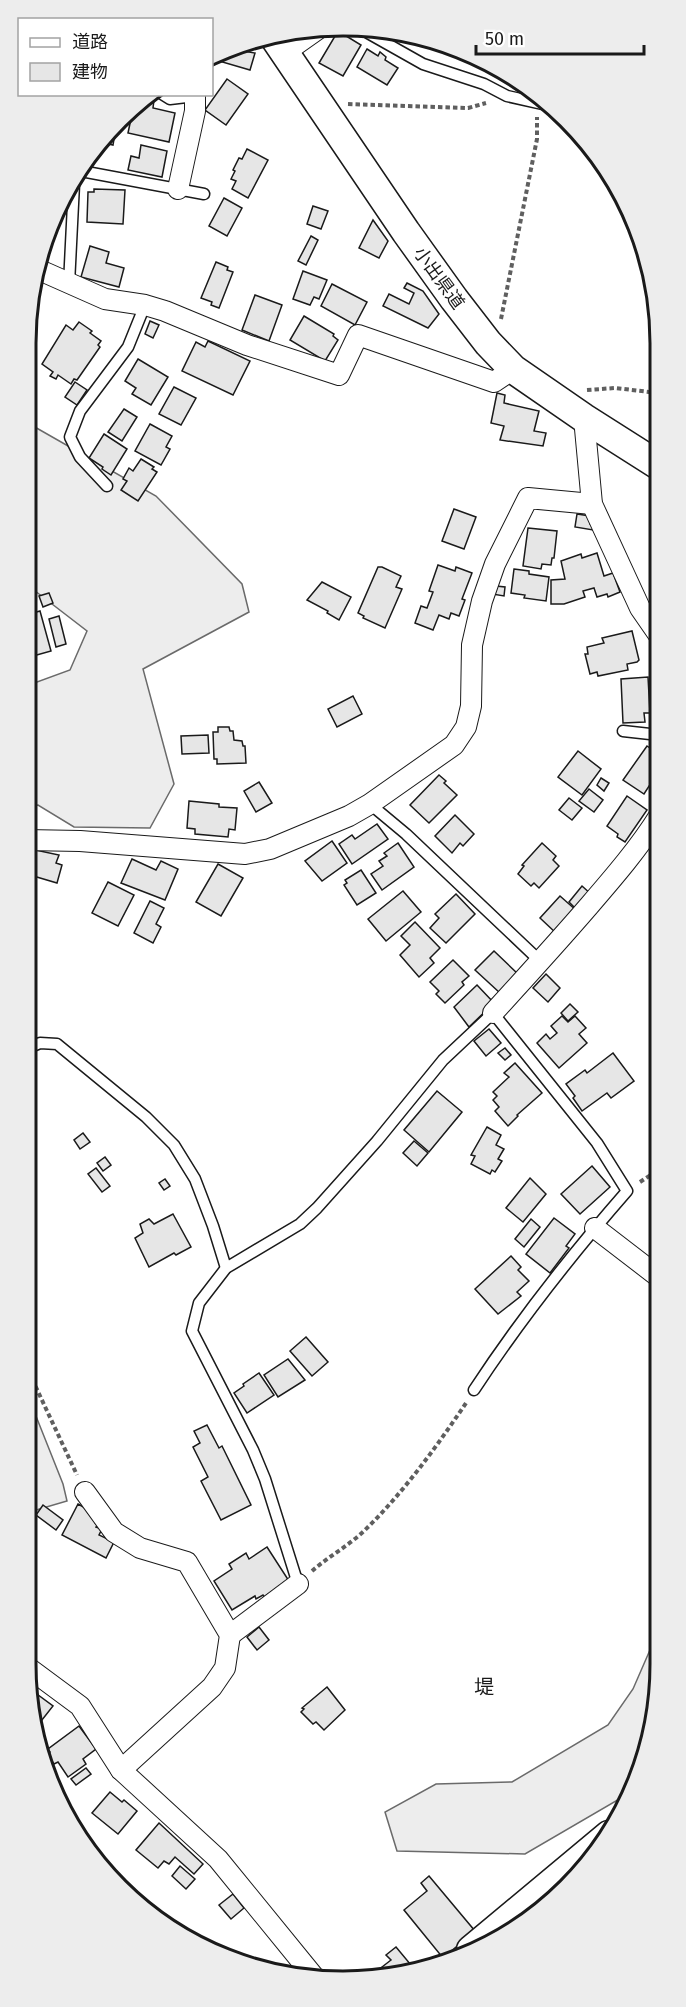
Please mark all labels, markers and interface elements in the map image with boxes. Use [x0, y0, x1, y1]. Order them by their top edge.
legend [18, 18, 213, 96]
scale bar [476, 18, 644, 56]
text: 50 m [485, 28, 524, 50]
text: 道路 [72, 31, 108, 53]
text: 建物 [72, 61, 108, 83]
street label: 小出県道 [409, 242, 469, 314]
district label: 堤 [474, 1675, 494, 1699]

